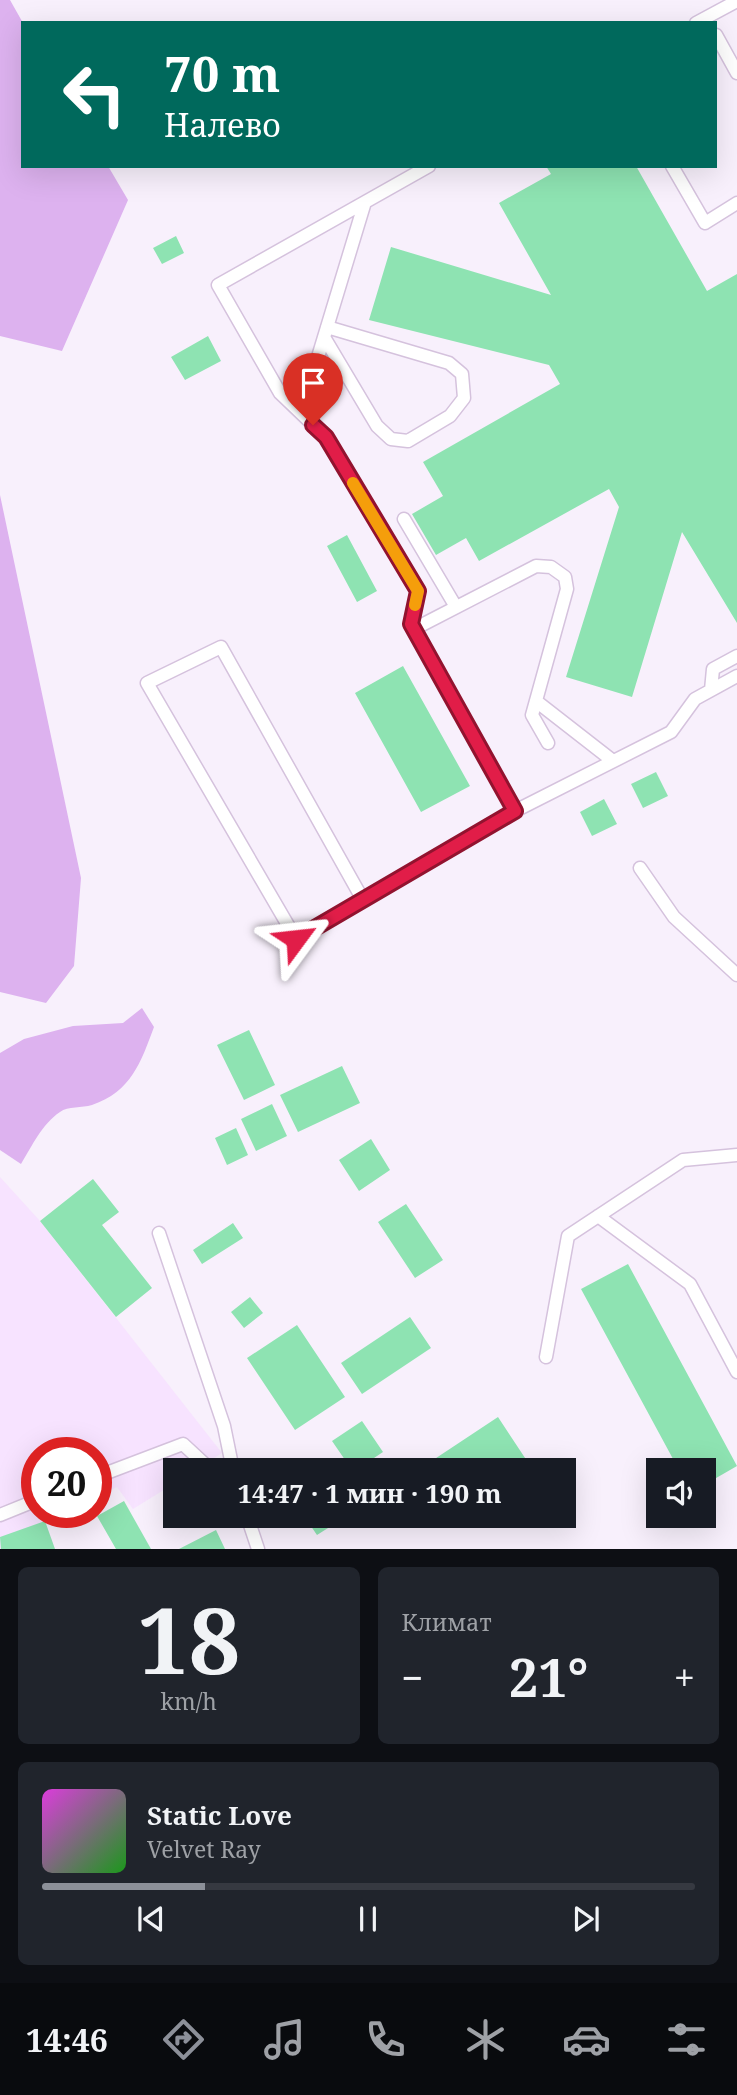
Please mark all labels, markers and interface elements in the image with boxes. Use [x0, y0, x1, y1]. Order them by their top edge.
text: 70 m [164, 40, 280, 106]
icon: left [49, 49, 140, 140]
text: Налево [164, 103, 281, 146]
pin [283, 353, 343, 425]
icon: arrive [294, 364, 332, 402]
position arrow [259, 902, 333, 976]
speed limit sign: 20 [21, 1437, 112, 1528]
map controls [646, 1458, 716, 1528]
button: sound [646, 1458, 716, 1528]
text: 14:47 · 1 мин · 190 m [237, 1475, 502, 1511]
text: 18 [137, 1577, 240, 1701]
text: Климат [402, 1606, 492, 1638]
text: 21° [509, 1641, 588, 1712]
text: − [402, 1651, 424, 1703]
text: + [674, 1651, 695, 1703]
text: km/h [161, 1685, 217, 1717]
text: Static Love [147, 1797, 292, 1833]
text: Velvet Ray [147, 1833, 261, 1865]
icon: previous [132, 1900, 170, 1938]
icon: pause [349, 1900, 387, 1938]
icon: next [567, 1900, 605, 1938]
icon: directions [159, 2015, 208, 2064]
icon: music [260, 2015, 309, 2064]
icon: phone [361, 2015, 410, 2064]
icon: climate [461, 2015, 510, 2064]
icon: car [562, 2015, 611, 2064]
icon: filters [662, 2015, 711, 2064]
text: 14:46 [26, 2018, 108, 2061]

